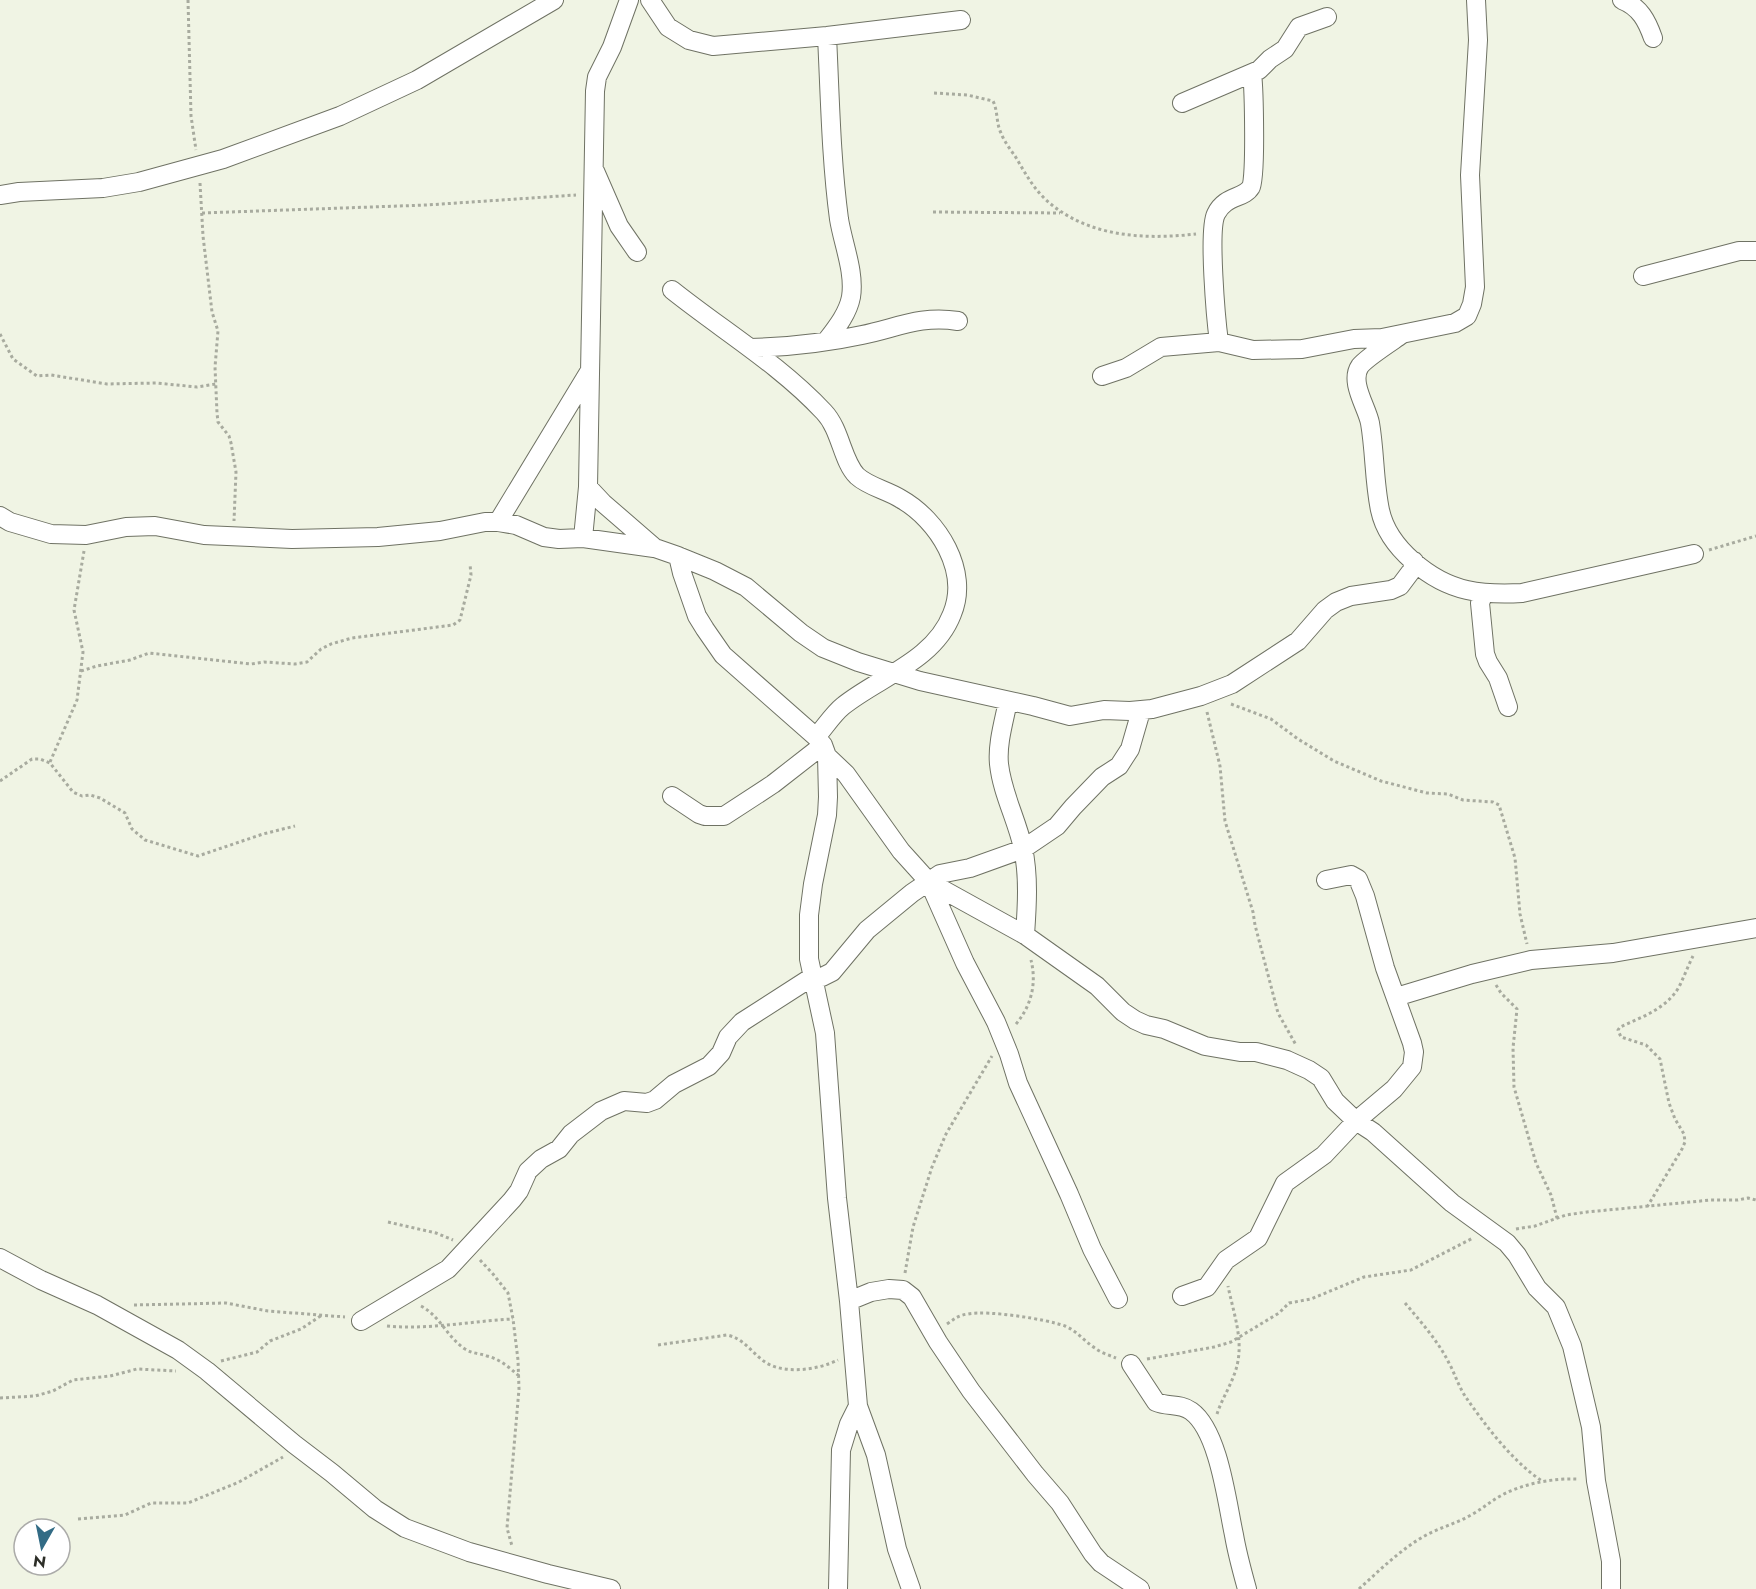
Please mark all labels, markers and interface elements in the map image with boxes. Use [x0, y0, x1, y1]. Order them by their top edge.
north arrow [12, 1517, 72, 1577]
text: N [32, 1549, 48, 1574]

